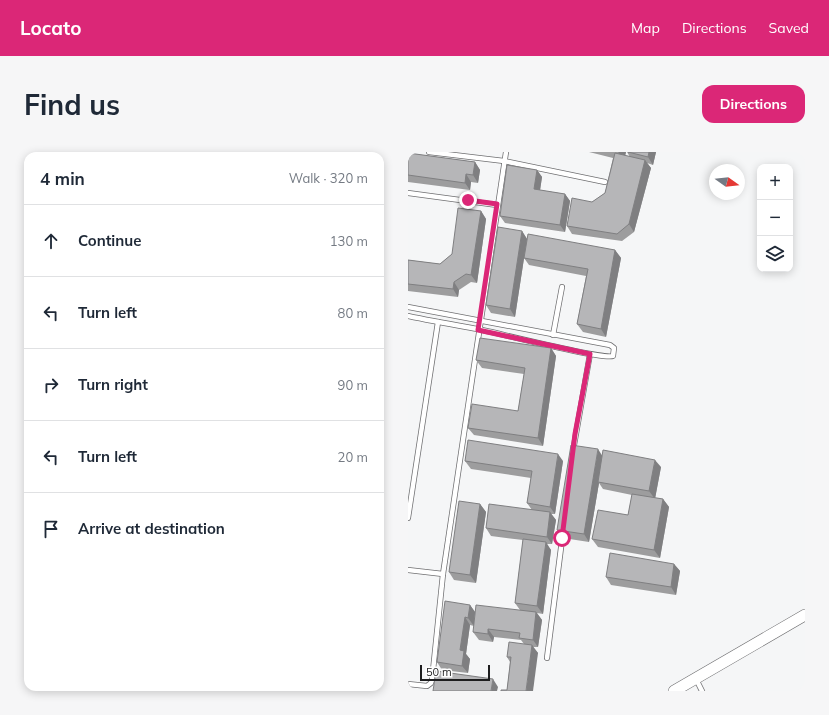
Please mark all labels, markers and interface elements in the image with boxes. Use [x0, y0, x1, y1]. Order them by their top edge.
text: Locato [20, 16, 81, 40]
text: Map [631, 19, 660, 37]
text: Directions [682, 19, 747, 37]
text: Saved [769, 19, 809, 37]
button: Directions [702, 85, 805, 123]
text: Find us [24, 87, 120, 122]
north arrow [709, 164, 745, 200]
map controls [757, 164, 793, 272]
button: + [757, 164, 793, 200]
text: 4 min [40, 168, 85, 189]
text: Walk · 320 m [289, 170, 368, 186]
route end [459, 191, 477, 209]
button: − [757, 200, 793, 236]
icon: ahead [40, 230, 62, 252]
text: Continue [78, 231, 141, 250]
text: 130 m [330, 233, 368, 249]
button: layers [757, 236, 793, 272]
icon: left [40, 302, 62, 324]
text: Turn left [78, 303, 137, 322]
text: 80 m [338, 305, 368, 321]
icon: right [40, 374, 62, 396]
text: Turn right [78, 375, 148, 394]
text: 90 m [338, 377, 368, 393]
icon: left [40, 446, 62, 468]
text: Turn left [78, 447, 137, 466]
text: 20 m [338, 449, 368, 465]
icon: arrive [40, 518, 62, 540]
text: Arrive at destination [78, 519, 225, 538]
route start [553, 529, 571, 547]
scale bar [420, 663, 490, 682]
text: 50 m [426, 665, 452, 679]

